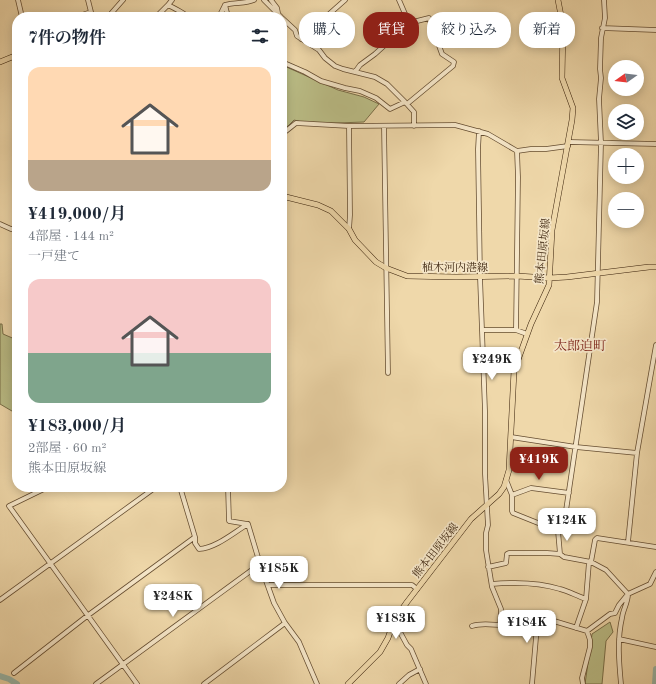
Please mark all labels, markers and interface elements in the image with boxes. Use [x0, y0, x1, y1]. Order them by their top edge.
chip: 購入 [299, 12, 355, 48]
chip: 賃貸 [363, 12, 419, 48]
chip: 絞り込み [427, 12, 511, 48]
chip: 新着 [519, 12, 575, 48]
icon: filters [249, 25, 271, 47]
text: 7件の物件 [28, 30, 106, 47]
north arrow [608, 60, 644, 96]
map controls [608, 60, 644, 228]
icon: home [114, 93, 186, 165]
button: layers [608, 104, 644, 140]
button: + [608, 148, 644, 184]
button: − [608, 192, 644, 228]
text: ¥419,000/月 [28, 206, 126, 223]
street label: 熊本田原坂線 [533, 218, 552, 285]
text: 4部屋 · 144 m² [28, 230, 114, 243]
text: 一戸建て [28, 250, 80, 263]
street label: 植木河内港線 [422, 261, 488, 274]
icon: home [114, 305, 186, 377]
district label: 太郎迫町 [554, 339, 606, 353]
pin: ¥249K [464, 347, 520, 381]
text: ¥249K [472, 353, 512, 366]
text: ¥183,000/月 [28, 418, 126, 435]
text: 2部屋 · 60 m² [28, 442, 106, 455]
pin: ¥419K [511, 447, 567, 481]
text: ¥419K [519, 453, 559, 466]
text: 熊本田原坂線 [28, 462, 106, 475]
pin: ¥124K [539, 508, 595, 542]
text: ¥124K [547, 514, 587, 527]
street label: 熊本田原坂線 [410, 520, 461, 580]
pin: ¥185K [251, 556, 307, 590]
text: ¥185K [259, 562, 299, 575]
pin: ¥248K [145, 584, 201, 618]
text: ¥248K [153, 590, 193, 603]
pin: ¥183K [368, 606, 424, 640]
pin: ¥184K [499, 610, 555, 644]
text: ¥183K [376, 612, 416, 625]
text: ¥184K [507, 616, 547, 629]

